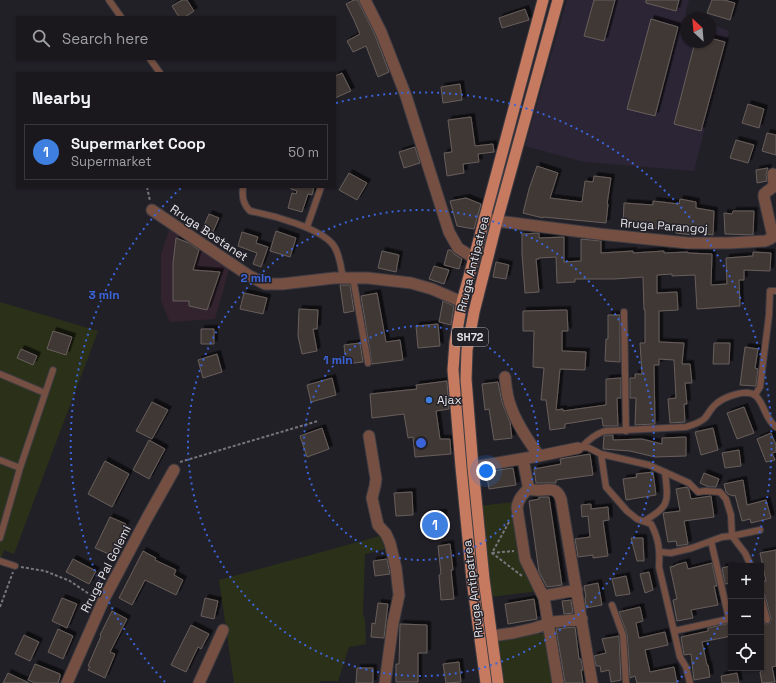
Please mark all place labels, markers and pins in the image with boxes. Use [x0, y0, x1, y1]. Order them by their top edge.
place label: Ajax [437, 392, 462, 408]
marker: Ajax [424, 395, 434, 405]
centre of rings [414, 436, 428, 450]
pin: 1 [422, 510, 448, 540]

